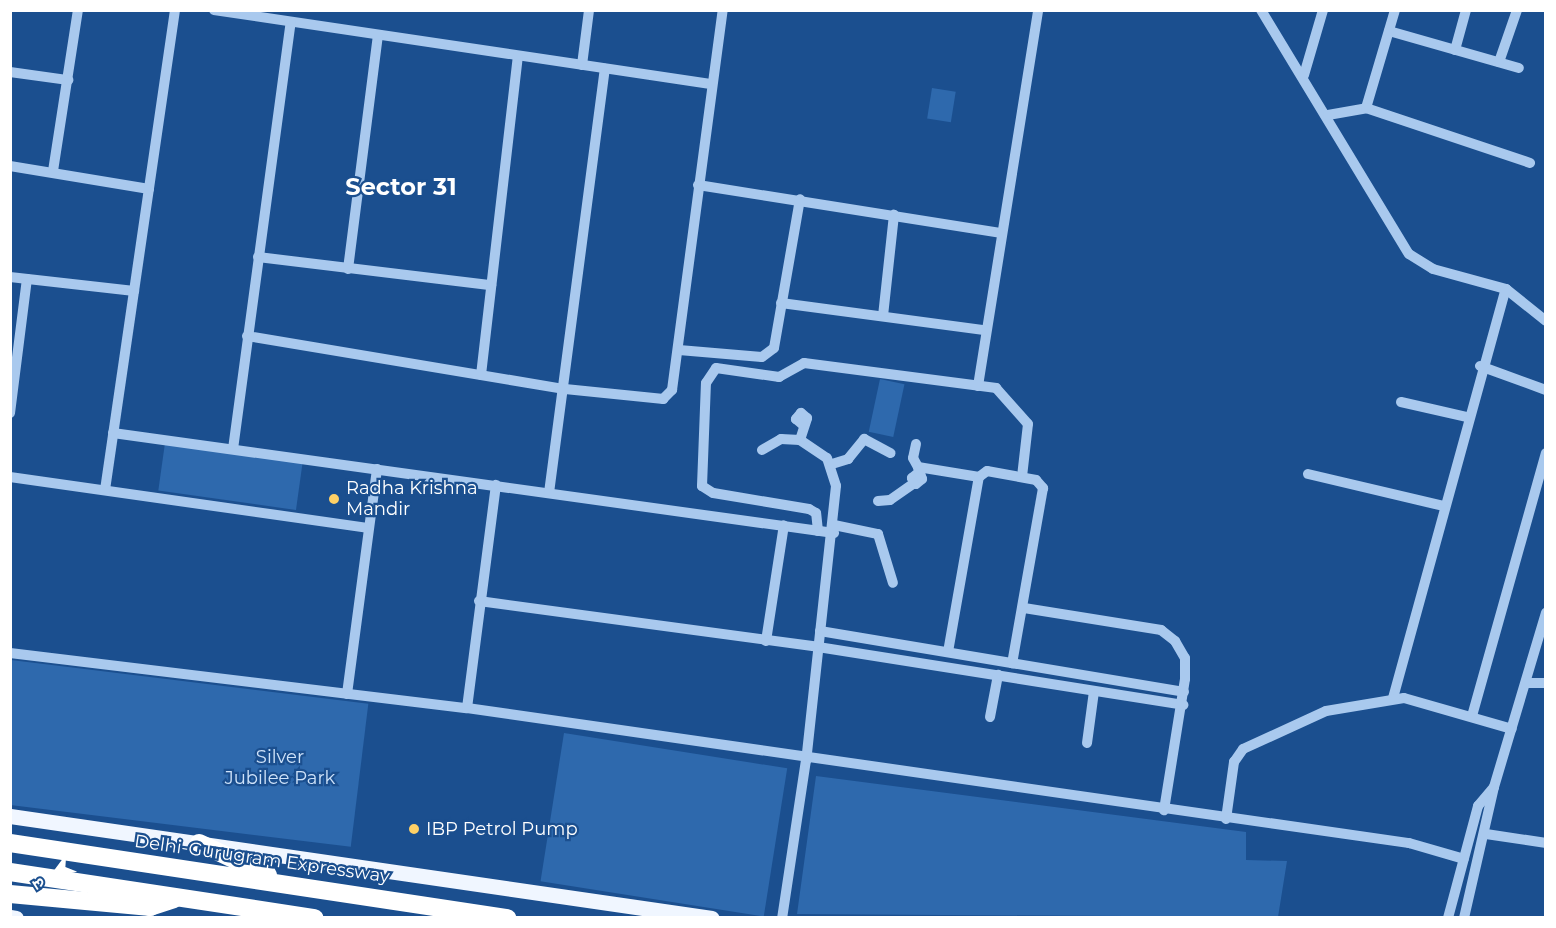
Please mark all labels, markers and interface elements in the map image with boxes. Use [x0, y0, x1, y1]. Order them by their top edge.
district label: Sector 31 [345, 173, 457, 201]
place label: Radha Krishna Mandir [346, 478, 478, 520]
marker: Radha Krishna Mandir [327, 492, 341, 506]
park label: Silver Jubilee Park [225, 747, 335, 789]
place label: IBP Petrol Pump [426, 818, 578, 840]
marker: IBP Petrol Pump [407, 822, 421, 836]
street label: Delhi-Gurugram Expressway [133, 830, 391, 888]
north arrow [24, 844, 84, 904]
text: उ [28, 875, 49, 893]

